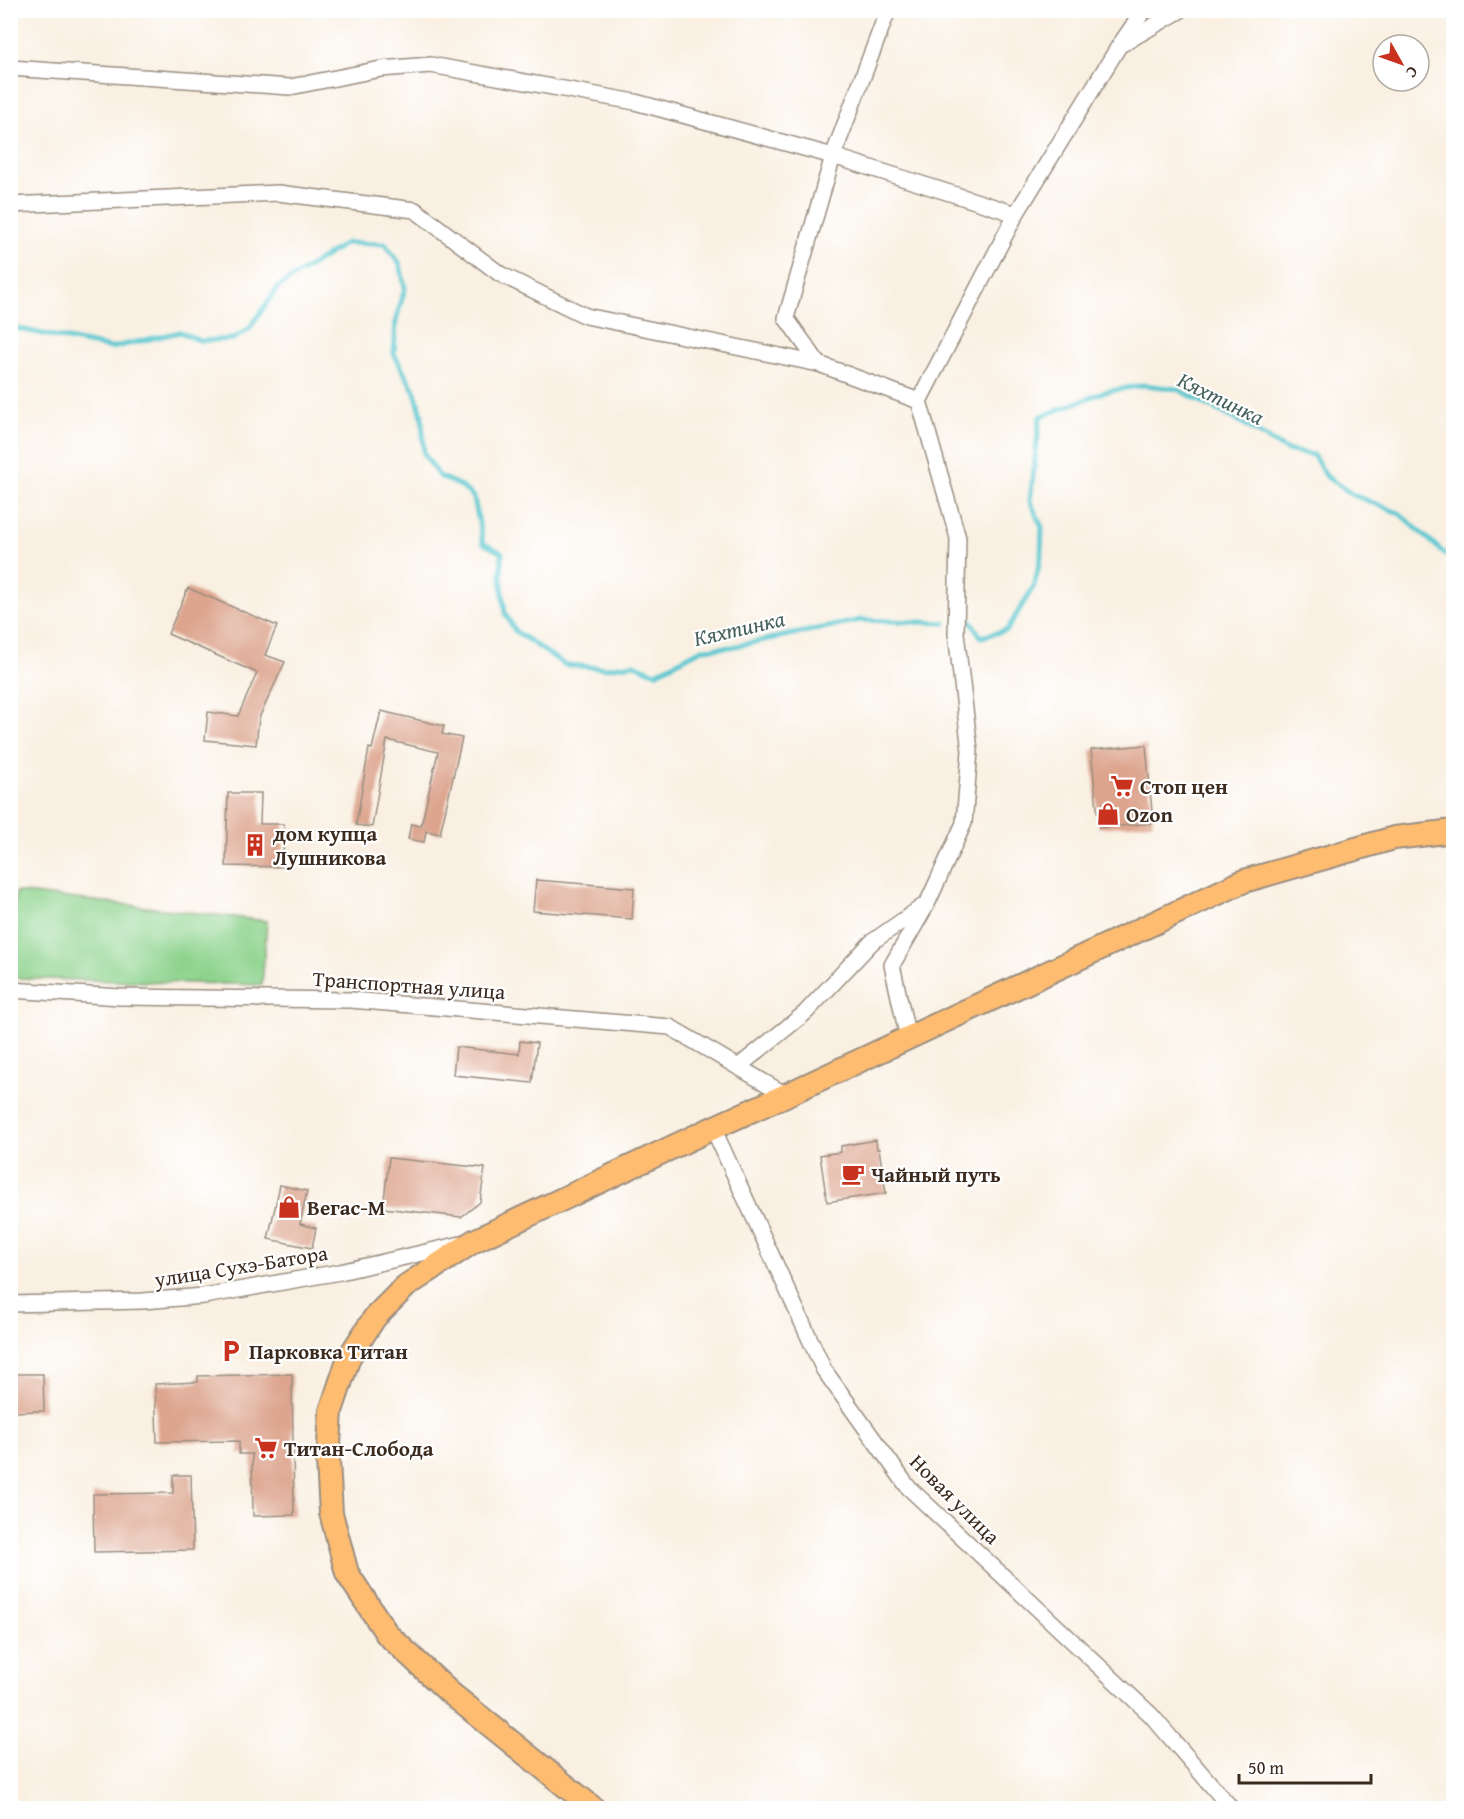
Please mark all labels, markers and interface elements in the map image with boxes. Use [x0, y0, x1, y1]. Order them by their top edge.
north arrow [1371, 33, 1431, 93]
text: С [1400, 61, 1425, 84]
water label: Кяхтинка [1172, 363, 1270, 433]
water label: Кяхтинка [690, 602, 788, 654]
place label: Стоп цен [1140, 771, 1228, 802]
supermarket icon: Стоп цен [1109, 773, 1135, 799]
place label: Ozon [1126, 799, 1173, 830]
shop icon: Ozon [1095, 801, 1121, 827]
place label: дом купца Лушникова [273, 818, 387, 873]
building icon: дом купца Лушникова [242, 832, 268, 858]
street label: Транспортная улица [312, 963, 506, 1007]
place label: Чайный путь [871, 1159, 1001, 1190]
cafe icon: Чайный путь [840, 1161, 866, 1187]
place label: Вегас-М [307, 1192, 385, 1223]
shop icon: Вегас-М [276, 1194, 302, 1220]
street label: улица Сухэ-Батора [151, 1237, 330, 1295]
place label: Парковка Титан [249, 1336, 408, 1367]
parking icon: Парковка Титан [218, 1338, 244, 1364]
place label: Титан-Слобода [284, 1433, 434, 1464]
supermarket icon: Титан-Слобода [253, 1435, 279, 1461]
street label: Новая улица [903, 1447, 1007, 1551]
scale bar [1239, 1747, 1371, 1785]
text: 50 m [1248, 1754, 1284, 1781]

